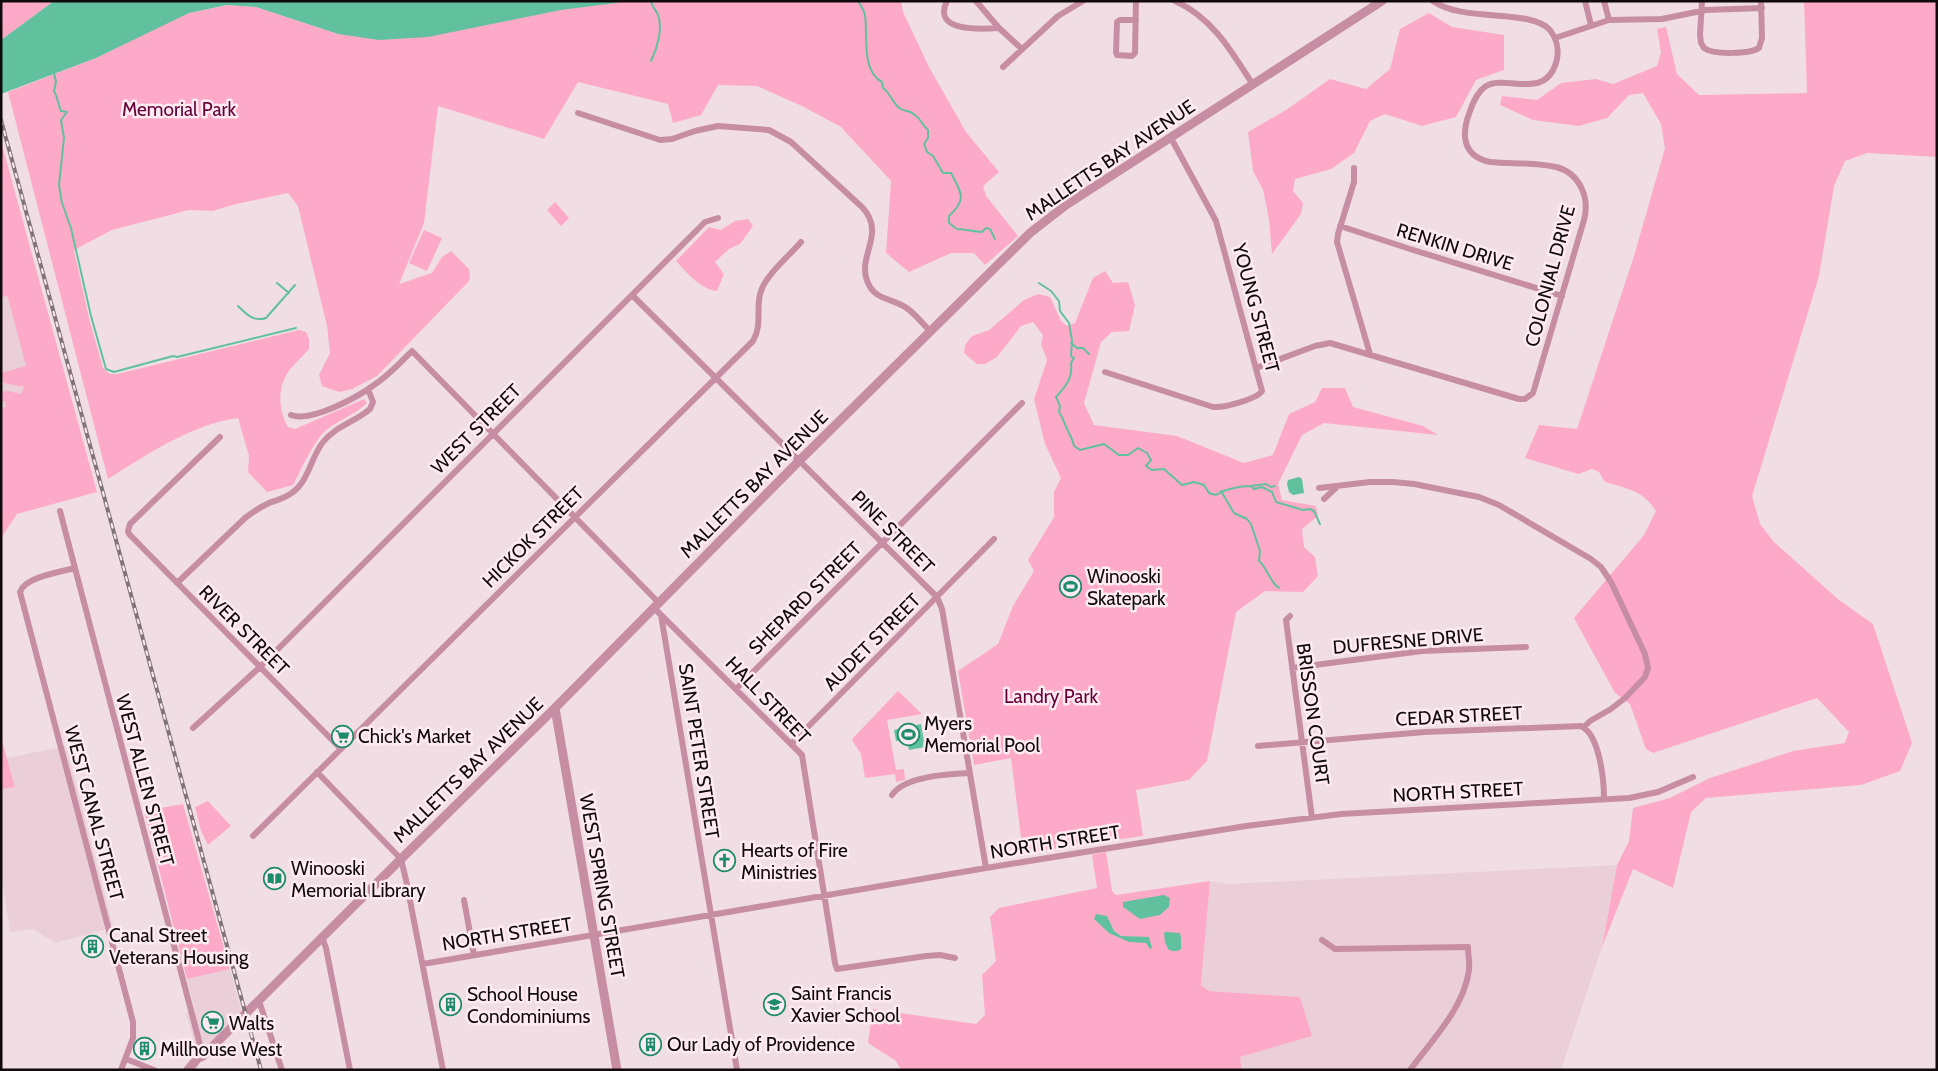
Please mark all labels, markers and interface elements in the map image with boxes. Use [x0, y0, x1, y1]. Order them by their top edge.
street label: MALLETTS BAY AVENUE [1021, 95, 1199, 225]
park label: Memorial Park [122, 98, 237, 121]
street label: COLONIAL DRIVE [1520, 203, 1580, 349]
street label: RENKIN DRIVE [1394, 218, 1516, 276]
street label: YOUNG STREET [1227, 240, 1284, 375]
street label: WEST STREET [426, 379, 526, 479]
street label: MALLETTS BAY AVENUE [675, 405, 833, 563]
street label: HICKOK STREET [478, 482, 588, 592]
street label: PINE STREET [847, 486, 939, 578]
street label: SHEPARD STREET [744, 537, 866, 659]
place label: Winooski Skatepark [1087, 565, 1166, 610]
sports icon: Winooski Skatepark [1059, 575, 1083, 599]
street label: RIVER STREET [194, 580, 294, 680]
street label: AUDET STREET [819, 589, 925, 695]
street label: DUFRESNE DRIVE [1332, 623, 1484, 659]
street label: BRISSON COURT [1292, 641, 1334, 787]
street label: HALL STREET [721, 652, 815, 748]
street label: SAINT PETER STREET [674, 662, 724, 840]
park label: Landry Park [1004, 685, 1098, 708]
street label: WEST ALLEN STREET [111, 692, 179, 868]
street label: MALLETTS BAY AVENUE [388, 692, 548, 848]
street label: CEDAR STREET [1395, 701, 1523, 731]
place label: Myers Memorial Pool [924, 712, 1040, 757]
sports icon: Myers Memorial Pool [896, 722, 920, 746]
street label: WEST CANAL STREET [60, 723, 128, 903]
supermarket icon: Chick's Market [330, 724, 354, 748]
place label: Chick's Market [358, 725, 472, 748]
street label: NORTH STREET [1392, 777, 1524, 807]
street label: WEST SPRING STREET [574, 792, 630, 980]
street label: NORTH STREET [989, 820, 1121, 864]
place label: Hearts of Fire Ministries [741, 839, 848, 884]
church icon: Hearts of Fire Ministries [713, 849, 737, 873]
place label: Winooski Memorial Library [291, 857, 426, 902]
library icon: Winooski Memorial Library [263, 867, 287, 891]
street label: NORTH STREET [441, 912, 573, 956]
place label: Canal Street Veterans Housing [109, 924, 249, 969]
building icon: Canal Street Veterans Housing [81, 934, 105, 958]
place label: Saint Francis Xavier School [791, 982, 900, 1027]
place label: School House Condominiums [467, 983, 590, 1028]
school or university icon: Saint Francis Xavier School [763, 992, 787, 1016]
building icon: School House Condominiums [439, 993, 463, 1017]
supermarket icon: Walts [201, 1011, 225, 1035]
place label: Walts [229, 1012, 274, 1035]
building icon: Our Lady of Providence [639, 1032, 663, 1056]
place label: Our Lady of Providence [667, 1033, 855, 1056]
building icon: Millhouse West [132, 1037, 156, 1061]
place label: Millhouse West [160, 1038, 283, 1061]

